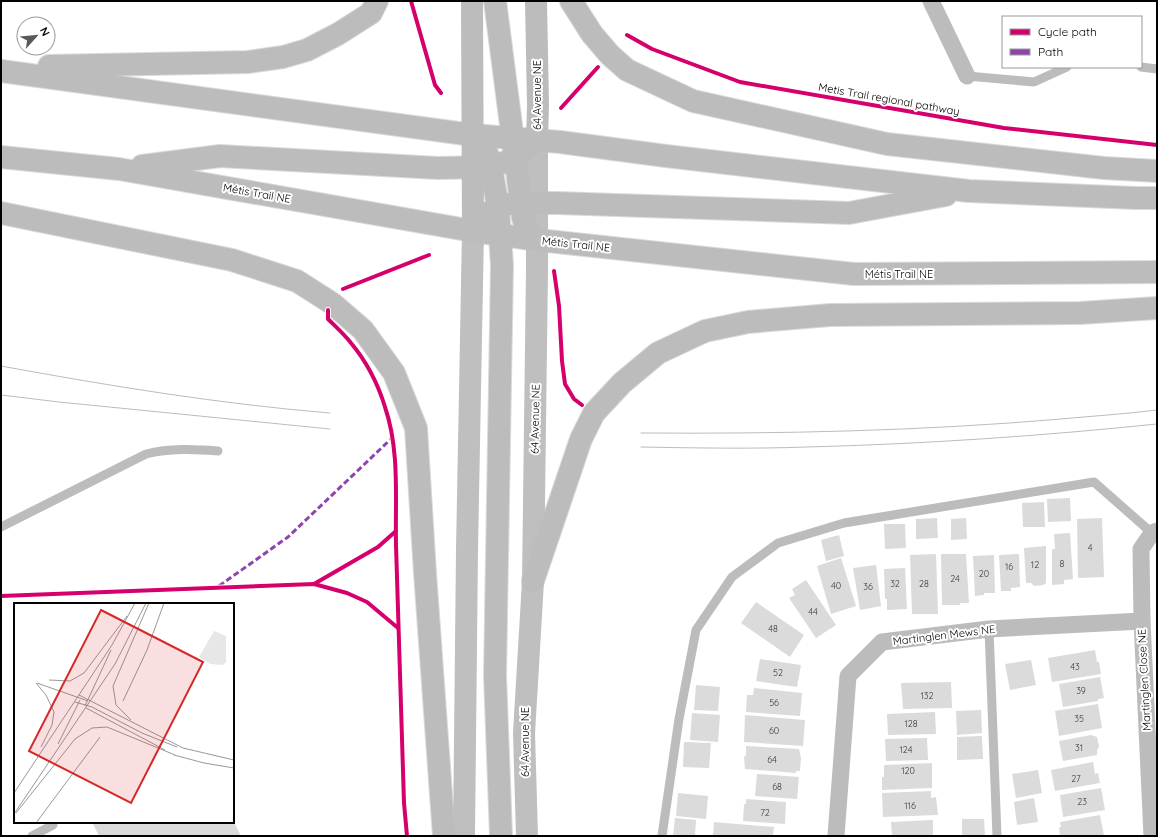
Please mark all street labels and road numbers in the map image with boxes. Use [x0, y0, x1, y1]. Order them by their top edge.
street label: 64 Avenue NE [530, 60, 544, 130]
street label: Metis Trail regional pathway [817, 80, 961, 118]
street label: Métis Trail NE [222, 180, 292, 206]
street label: Métis Trail NE [541, 233, 611, 255]
street label: Métis Trail NE [865, 267, 933, 281]
street label: 64 Avenue NE [527, 384, 543, 454]
street label: Martinglen Mews NE [892, 622, 996, 648]
street label: Martinglen Close NE [1134, 629, 1154, 731]
street label: 64 Avenue NE [518, 707, 532, 777]

